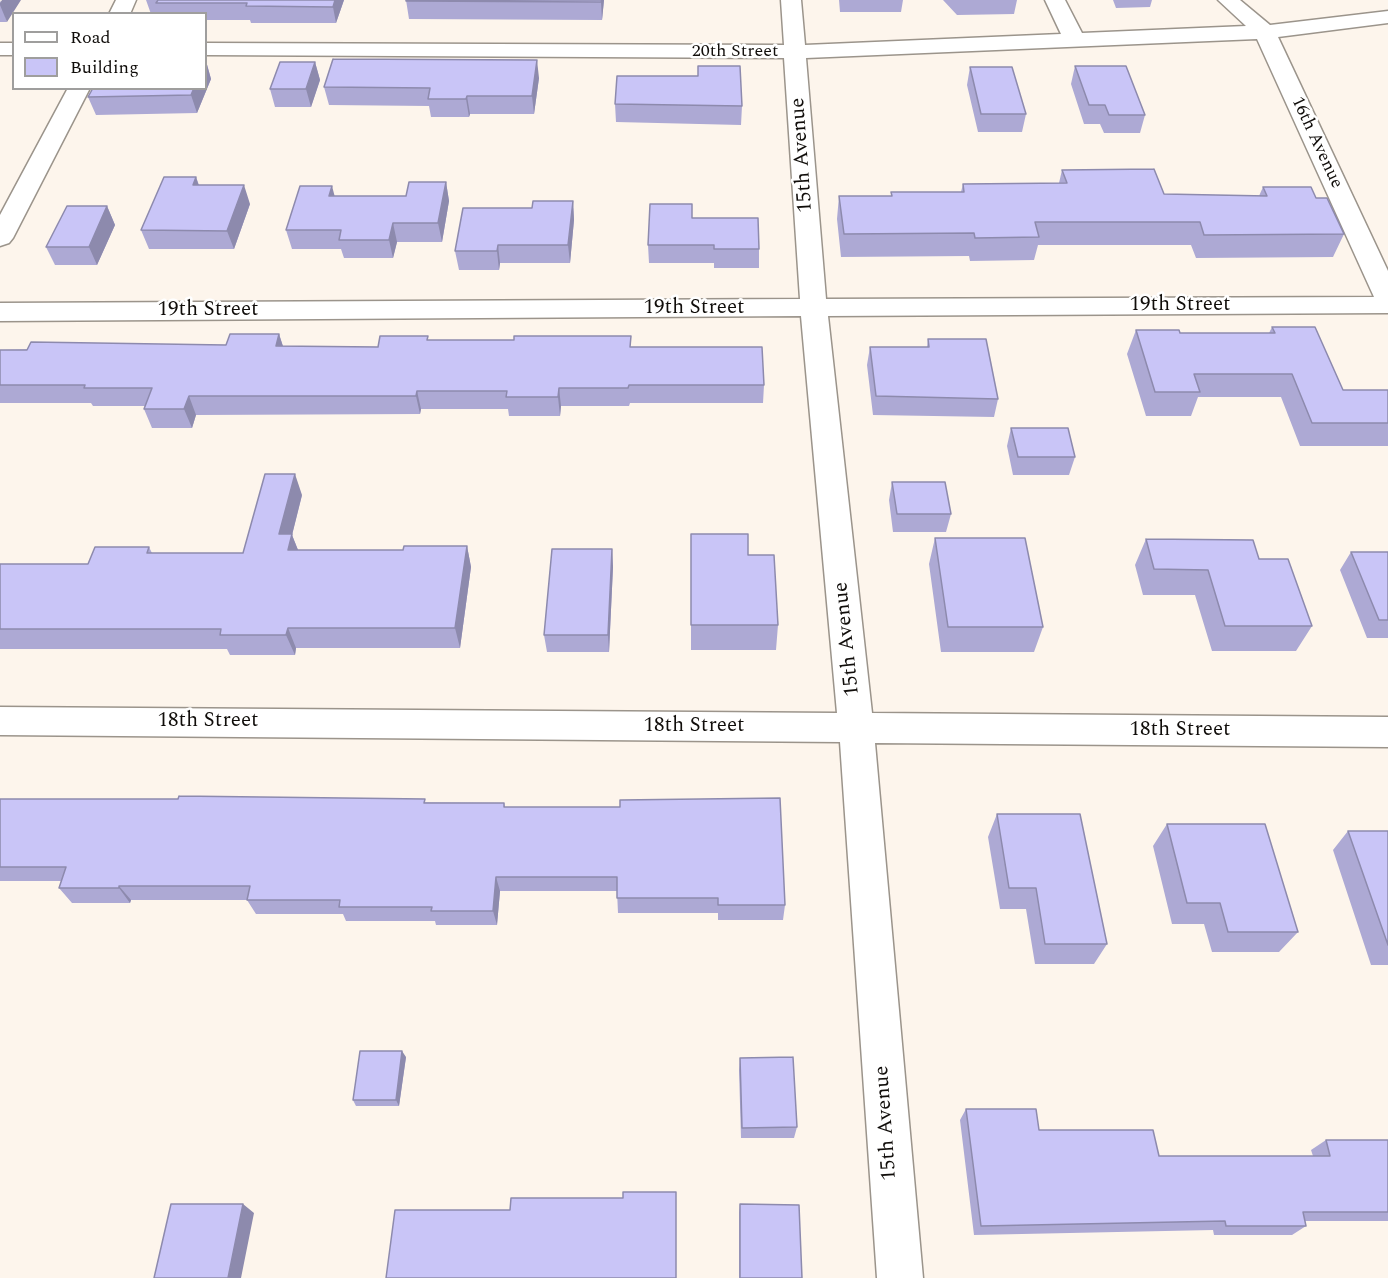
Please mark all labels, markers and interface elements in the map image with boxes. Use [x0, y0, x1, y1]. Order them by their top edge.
legend [12, 12, 207, 90]
text: Road [70, 24, 111, 51]
street label: 20th Street [692, 41, 778, 63]
text: Building [70, 54, 139, 81]
street label: 16th Avenue [1285, 94, 1347, 192]
street label: 15th Avenue [786, 97, 820, 213]
street label: 19th Street [1129, 293, 1231, 319]
street label: 19th Street [643, 296, 745, 322]
street label: 19th Street [157, 298, 259, 324]
street label: 15th Avenue [829, 580, 867, 698]
street label: 18th Street [157, 709, 259, 735]
street label: 18th Street [643, 714, 745, 740]
street label: 18th Street [1129, 718, 1231, 744]
street label: 15th Avenue [870, 1065, 904, 1181]

